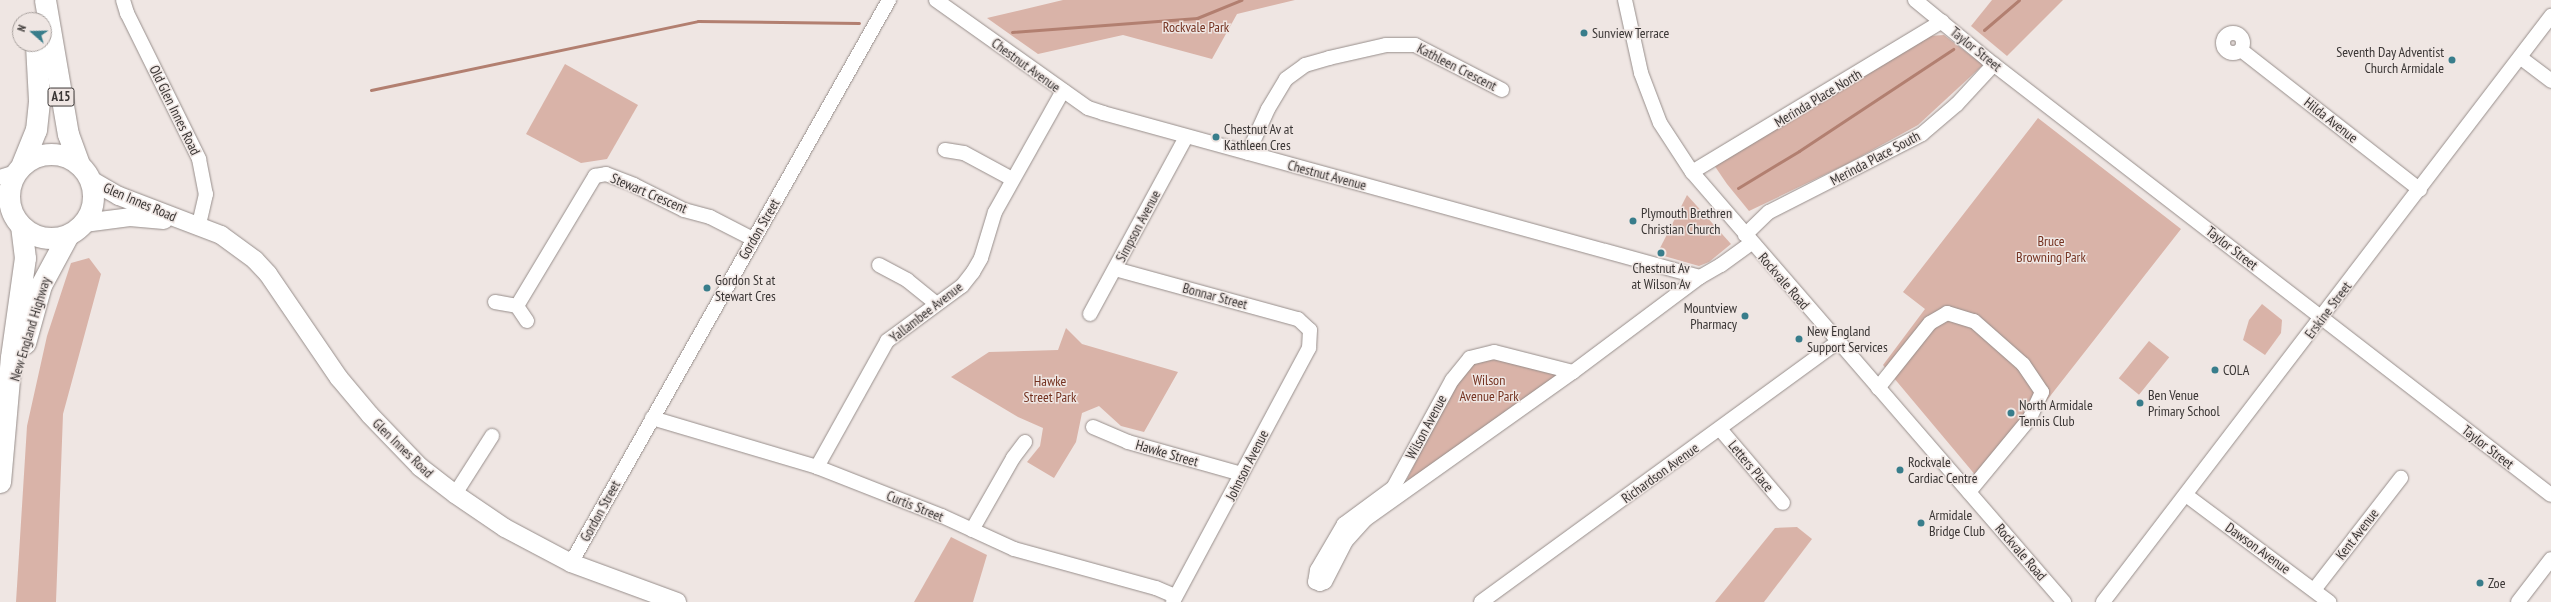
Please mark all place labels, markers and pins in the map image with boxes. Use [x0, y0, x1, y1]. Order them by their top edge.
place label: Sunview Terrace [1592, 25, 1670, 41]
marker: Sunview Terrace [1579, 28, 1589, 38]
place label: Seventh Day Adventist Church Armidale [2335, 44, 2444, 76]
marker: Seventh Day Adventist Church Armidale [2447, 55, 2457, 65]
place label: Chestnut Av at Kathleen Cres [1224, 121, 1294, 154]
marker: Chestnut Av at Kathleen Cres [1211, 132, 1221, 142]
place label: Plymouth Brethren Christian Church [1641, 205, 1732, 238]
marker: Plymouth Brethren Christian Church [1628, 216, 1638, 226]
marker: Chestnut Av at Wilson Av [1656, 248, 1666, 258]
place label: Chestnut Av at Wilson Av [1631, 260, 1691, 292]
place label: Gordon St at Stewart Cres [715, 272, 776, 304]
marker: Gordon St at Stewart Cres [702, 283, 712, 293]
place label: Mountview Pharmacy [1684, 300, 1737, 332]
marker: Mountview Pharmacy [1740, 311, 1750, 321]
place label: New England Support Services [1807, 323, 1888, 356]
marker: New England Support Services [1794, 334, 1804, 344]
place label: COLA [2223, 362, 2249, 378]
marker: COLA [2210, 365, 2220, 375]
place label: Ben Venue Primary School [2148, 387, 2220, 420]
place label: North Armidale Tennis Club [2019, 397, 2093, 430]
marker: Ben Venue Primary School [2135, 398, 2145, 408]
marker: North Armidale Tennis Club [2006, 408, 2016, 418]
place label: Rockvale Cardiac Centre [1908, 454, 1978, 486]
marker: Rockvale Cardiac Centre [1895, 465, 1905, 475]
place label: Armidale Bridge Club [1929, 507, 1985, 540]
marker: Armidale Bridge Club [1916, 518, 1926, 528]
place label: Zoe [2488, 575, 2505, 591]
marker: Zoe [2475, 578, 2485, 588]

